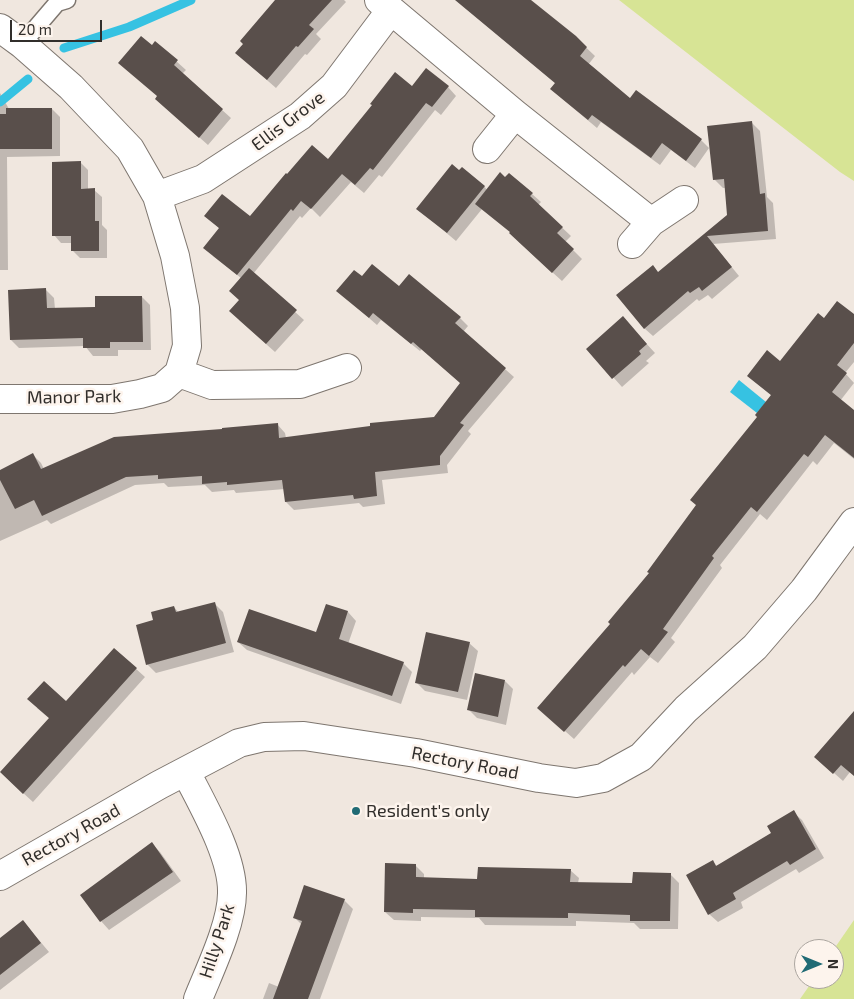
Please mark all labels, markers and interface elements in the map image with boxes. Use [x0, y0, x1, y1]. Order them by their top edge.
scale bar [12, 10, 105, 42]
text: 20 m [18, 20, 52, 38]
street label: Ellis Grove [247, 87, 329, 155]
street label: Manor Park [27, 385, 121, 409]
street label: Rectory Road [410, 742, 520, 784]
street label: Rectory Road [18, 799, 124, 871]
place label: Resident's only [366, 800, 490, 822]
marker: Resident's only [350, 805, 362, 817]
street label: Hilly Park [195, 901, 239, 981]
north arrow [794, 939, 844, 989]
text: N [825, 959, 842, 969]

